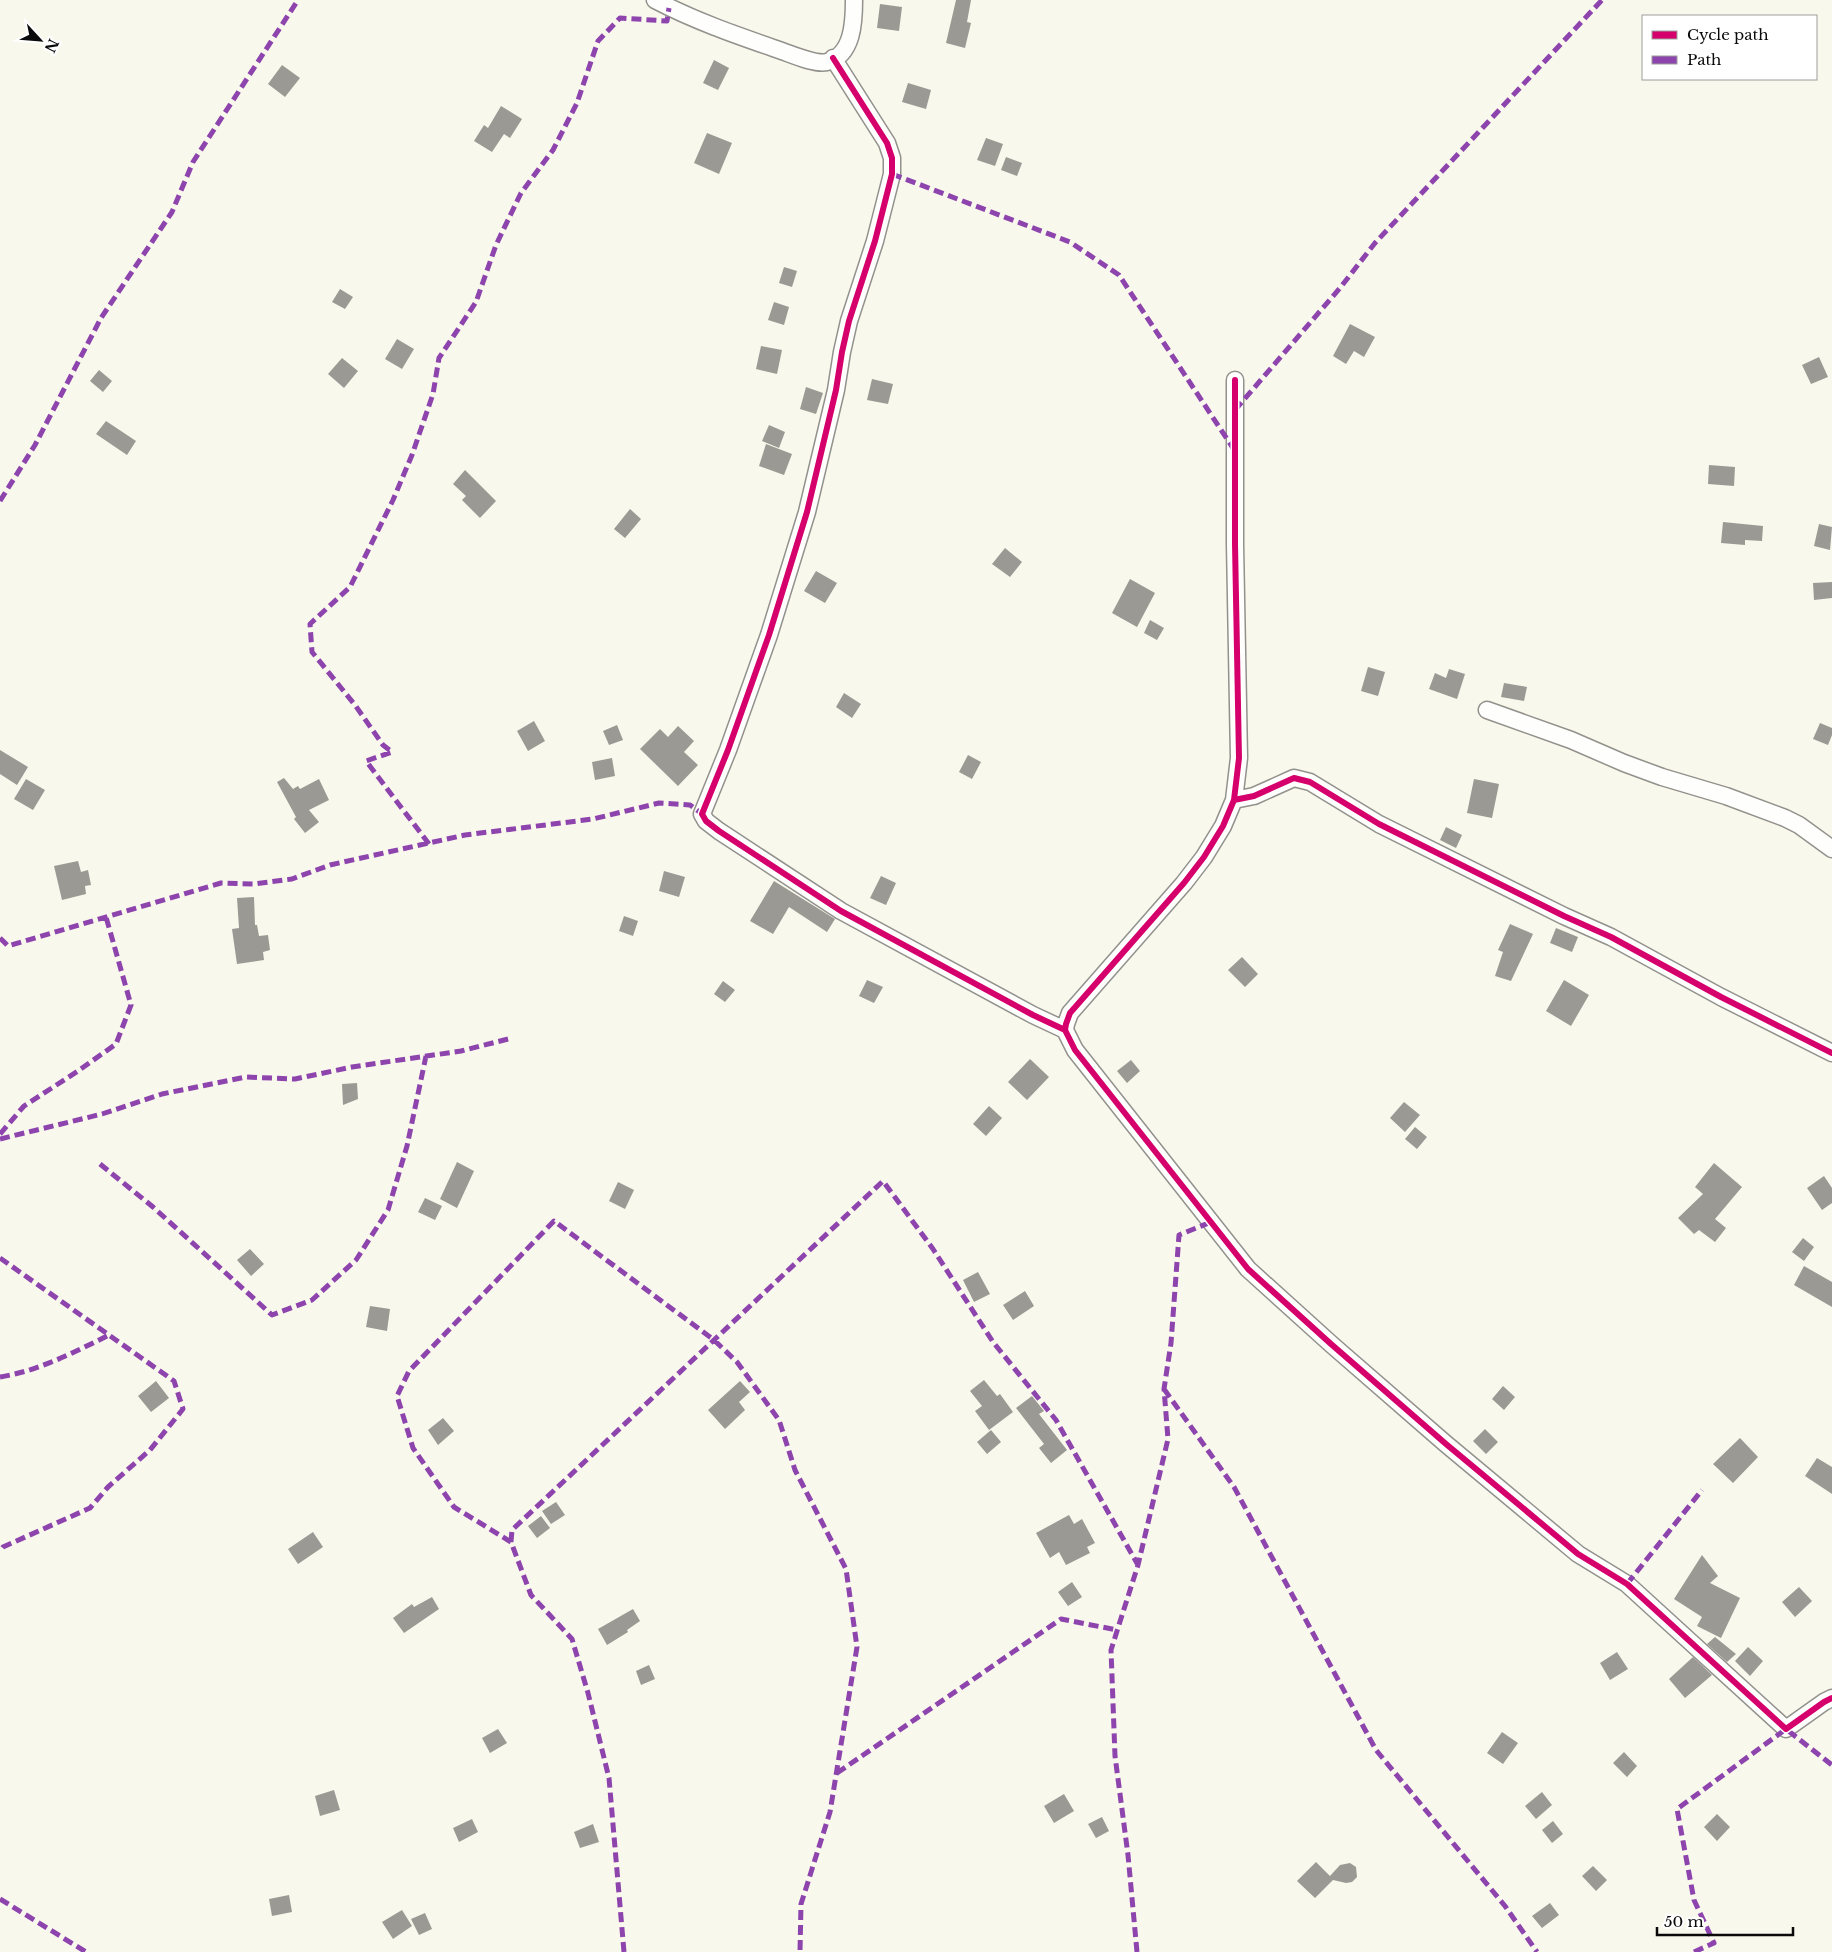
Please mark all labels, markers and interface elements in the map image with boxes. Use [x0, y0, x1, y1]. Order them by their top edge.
north arrow [15, 15, 65, 65]
legend [1642, 15, 1817, 80]
text: Cycle path [1687, 25, 1769, 44]
text: N [41, 36, 63, 56]
text: Path [1687, 50, 1721, 69]
scale bar [1657, 1904, 1793, 1936]
text: 50 m [1664, 1912, 1704, 1931]

